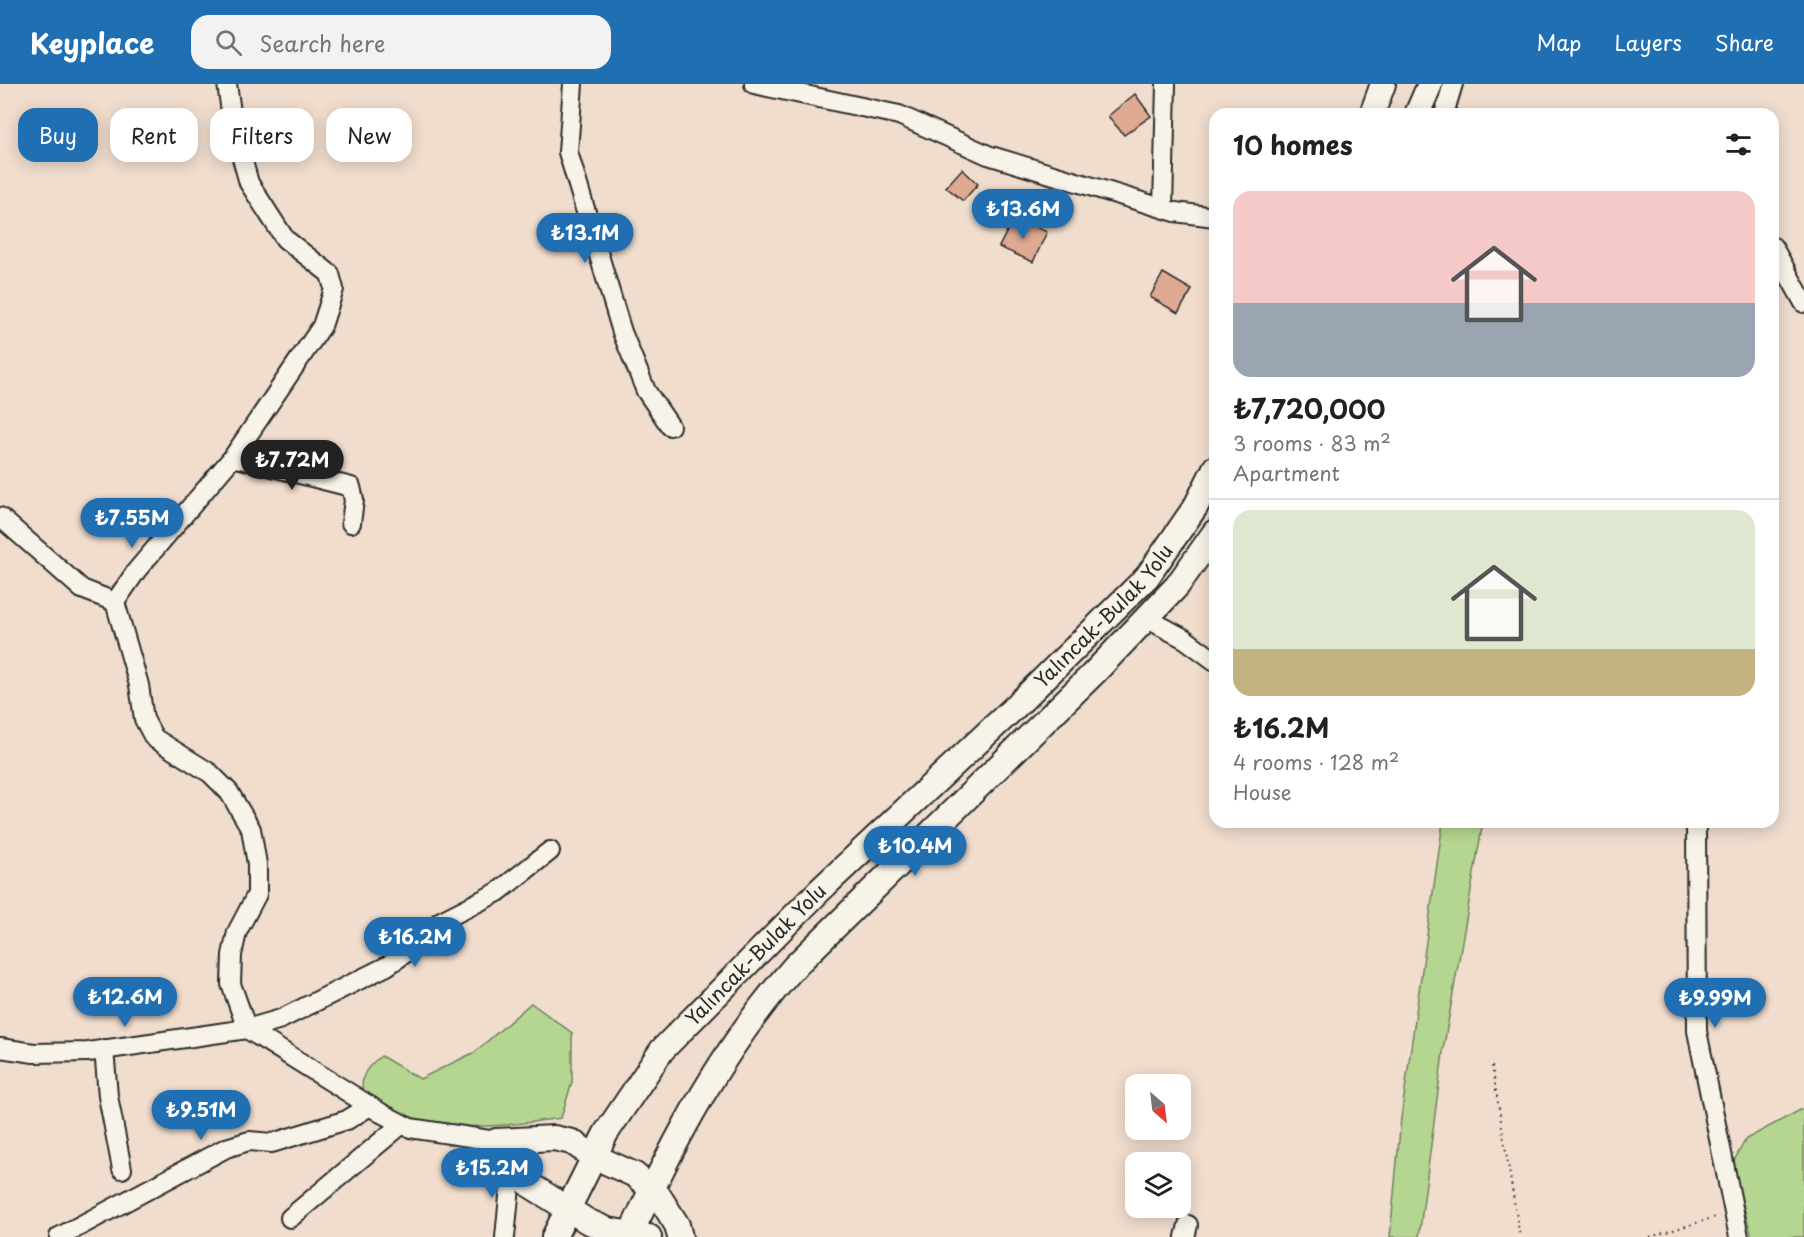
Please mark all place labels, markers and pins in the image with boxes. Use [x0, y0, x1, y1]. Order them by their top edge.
pin: ₺13.6M [974, 189, 1072, 240]
pin: ₺13.1M [536, 213, 634, 264]
pin: ₺7.72M [243, 440, 341, 491]
pin: ₺7.55M [83, 498, 181, 549]
pin: ₺10.4M [866, 826, 964, 877]
pin: ₺16.2M [366, 917, 464, 968]
pin: ₺12.6M [76, 977, 174, 1028]
pin: ₺9.99M [1666, 978, 1764, 1029]
pin: ₺9.51M [152, 1090, 250, 1141]
pin: ₺15.2M [443, 1148, 541, 1199]

